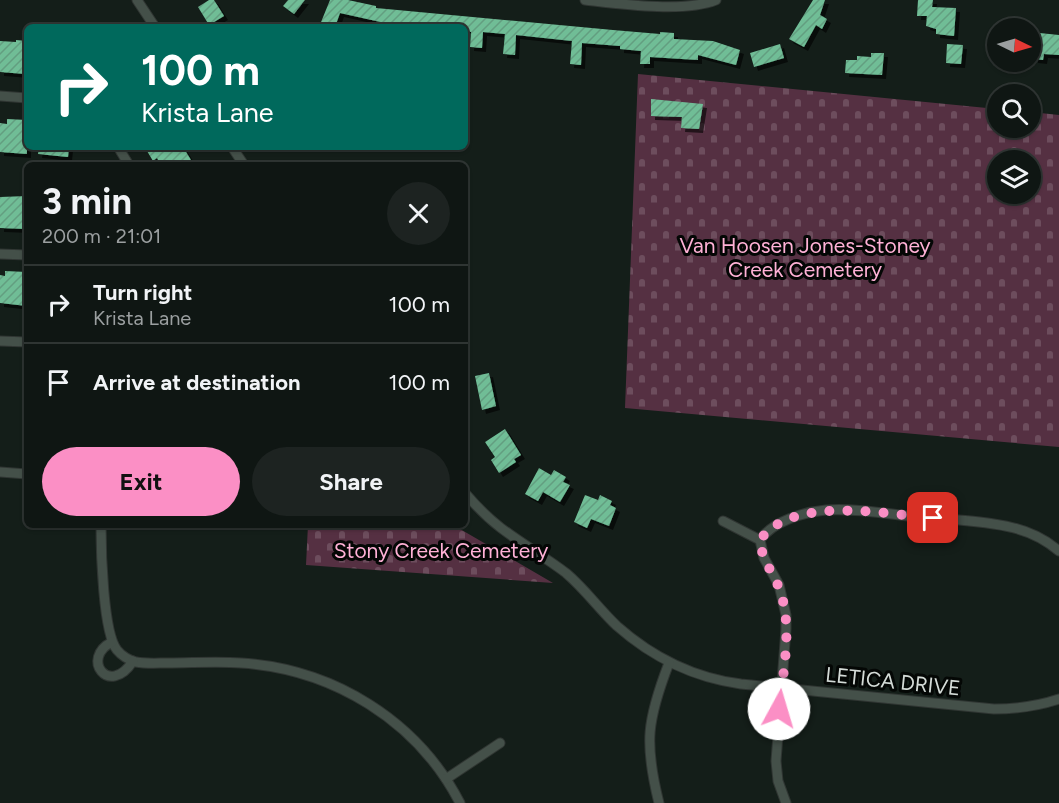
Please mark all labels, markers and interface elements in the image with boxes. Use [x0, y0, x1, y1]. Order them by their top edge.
north arrow [987, 18, 1041, 72]
map controls [987, 18, 1041, 204]
text: 100 m [141, 45, 260, 96]
icon: right [42, 48, 120, 126]
button: search [987, 84, 1041, 138]
text: Krista Lane [141, 96, 274, 129]
button: layers [987, 150, 1041, 204]
text: 3 min [42, 180, 132, 223]
button: close [387, 182, 450, 245]
text: 200 m · 21:01 [42, 224, 161, 248]
park label: Van Hoosen Jones-Stoney Creek Cemetery [679, 233, 931, 282]
text: Turn right [93, 279, 192, 306]
icon: right [42, 288, 75, 321]
text: 100 m [389, 291, 450, 318]
text: Krista Lane [93, 306, 191, 330]
icon: arrive [42, 366, 75, 399]
text: Arrive at destination [93, 369, 301, 396]
text: 100 m [389, 369, 450, 396]
button: Exit [42, 447, 240, 516]
button: Share [252, 447, 450, 516]
pin [907, 492, 958, 543]
icon: arrive [916, 501, 949, 534]
park label: Stony Creek Cemetery [334, 538, 548, 563]
street label: LETICA DRIVE [824, 661, 962, 701]
position arrow [747, 677, 811, 741]

